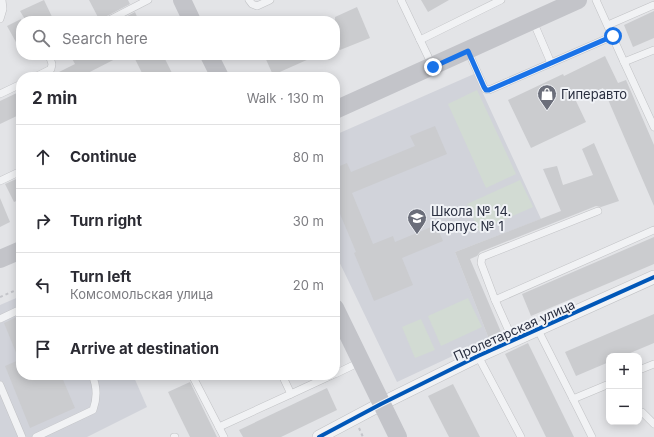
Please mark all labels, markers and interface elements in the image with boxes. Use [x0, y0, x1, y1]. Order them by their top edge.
search box [16, 16, 340, 60]
icon: search [30, 27, 52, 49]
route start [604, 27, 622, 45]
text: Search here [62, 29, 148, 48]
route end [424, 58, 442, 76]
shop icon: Гиперавто [536, 83, 558, 111]
place label: Гиперавто [561, 86, 627, 102]
text: 2 min [32, 88, 77, 108]
text: Walk · 130 m [247, 90, 324, 106]
icon: ahead [32, 146, 54, 168]
text: Continue [70, 147, 137, 166]
text: 80 m [293, 149, 324, 165]
place label: Школа № 14. Корпус № 1 [431, 203, 511, 234]
school or university icon: Школа № 14. Корпус № 1 [406, 207, 428, 235]
icon: right [32, 210, 54, 232]
text: Turn right [70, 211, 142, 230]
text: 30 m [293, 213, 324, 229]
text: Turn left [70, 267, 131, 286]
icon: left [32, 274, 54, 296]
text: 20 m [293, 277, 324, 293]
text: Комсомольская улица [70, 286, 213, 302]
street label: Пролетарская улица [451, 296, 577, 364]
icon: arrive [32, 338, 54, 360]
text: Arrive at destination [70, 339, 219, 358]
map controls [606, 353, 642, 425]
button: + [606, 353, 642, 389]
button: − [606, 389, 642, 425]

